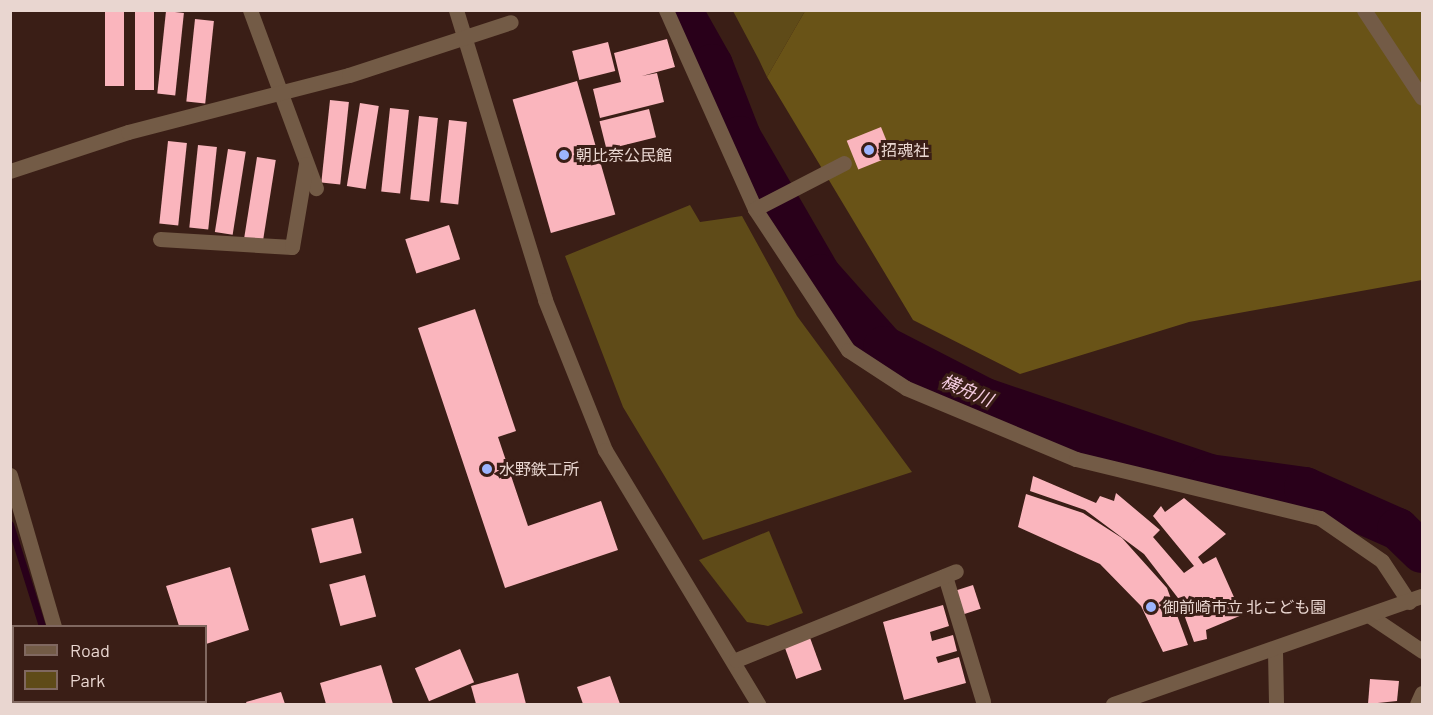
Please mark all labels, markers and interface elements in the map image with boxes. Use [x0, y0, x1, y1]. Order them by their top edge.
place label: 招魂社 [881, 140, 929, 160]
marker: 招魂社 [862, 143, 876, 157]
place label: 朝比奈公民館 [576, 145, 672, 165]
marker: 朝比奈公民館 [557, 148, 571, 162]
water label: 横舟川 [938, 370, 996, 410]
place label: 水野鉄工所 [499, 459, 579, 479]
marker: 水野鉄工所 [480, 462, 494, 476]
place label: 御前崎市立 北こども園 [1163, 597, 1326, 617]
marker: 御前崎市立 北こども園 [1144, 600, 1158, 614]
legend [12, 625, 207, 703]
text: Road [70, 639, 110, 661]
text: Park [70, 669, 105, 691]

